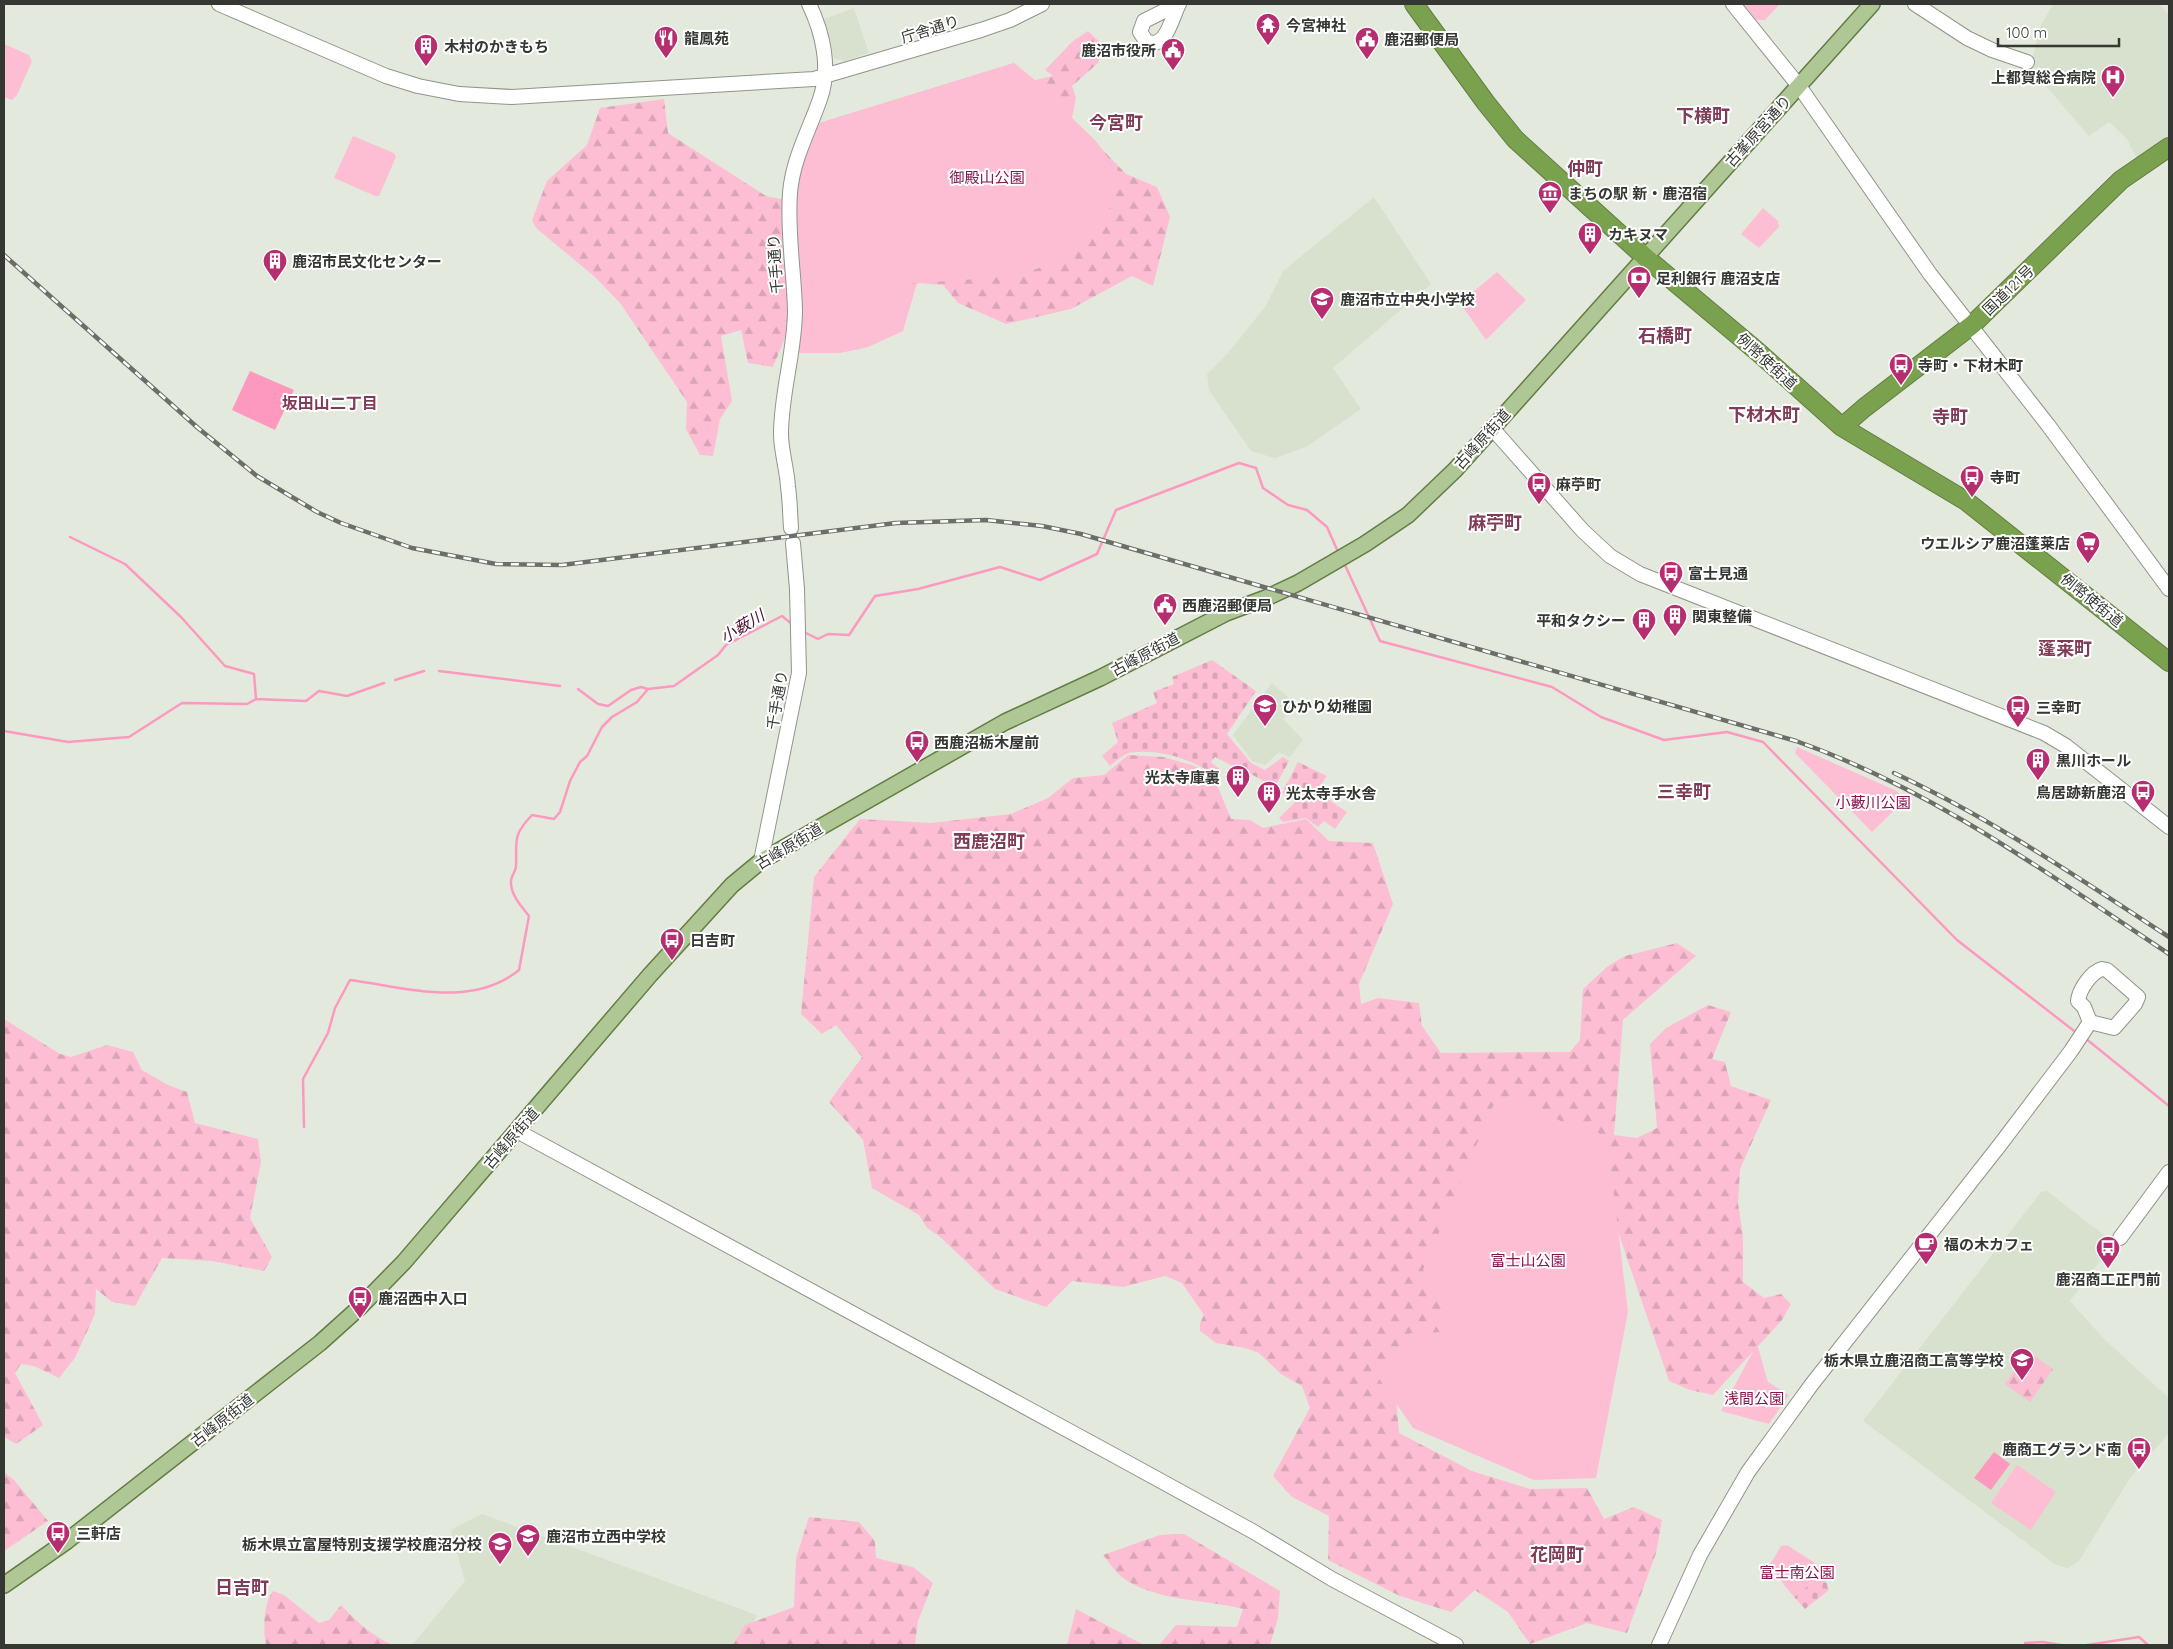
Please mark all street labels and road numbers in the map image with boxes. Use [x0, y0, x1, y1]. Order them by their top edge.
street label: 庁舎通り [899, 11, 961, 47]
street label: 古峯原宮通り [1721, 91, 1795, 171]
street label: 千手通り [763, 233, 787, 295]
street label: 国道121号 [1978, 261, 2038, 319]
street label: 例幣使街道 [1733, 329, 1801, 393]
street label: 古峰原街道 [1450, 405, 1514, 473]
street label: 例幣使街道 [2057, 569, 2127, 631]
street label: 古峰原街道 [1107, 628, 1183, 680]
street label: 千手通り [762, 669, 792, 731]
street label: 古峰原街道 [752, 819, 826, 873]
street label: 古峰原街道 [479, 1103, 543, 1173]
street label: 古峰原街道 [187, 1389, 257, 1451]

